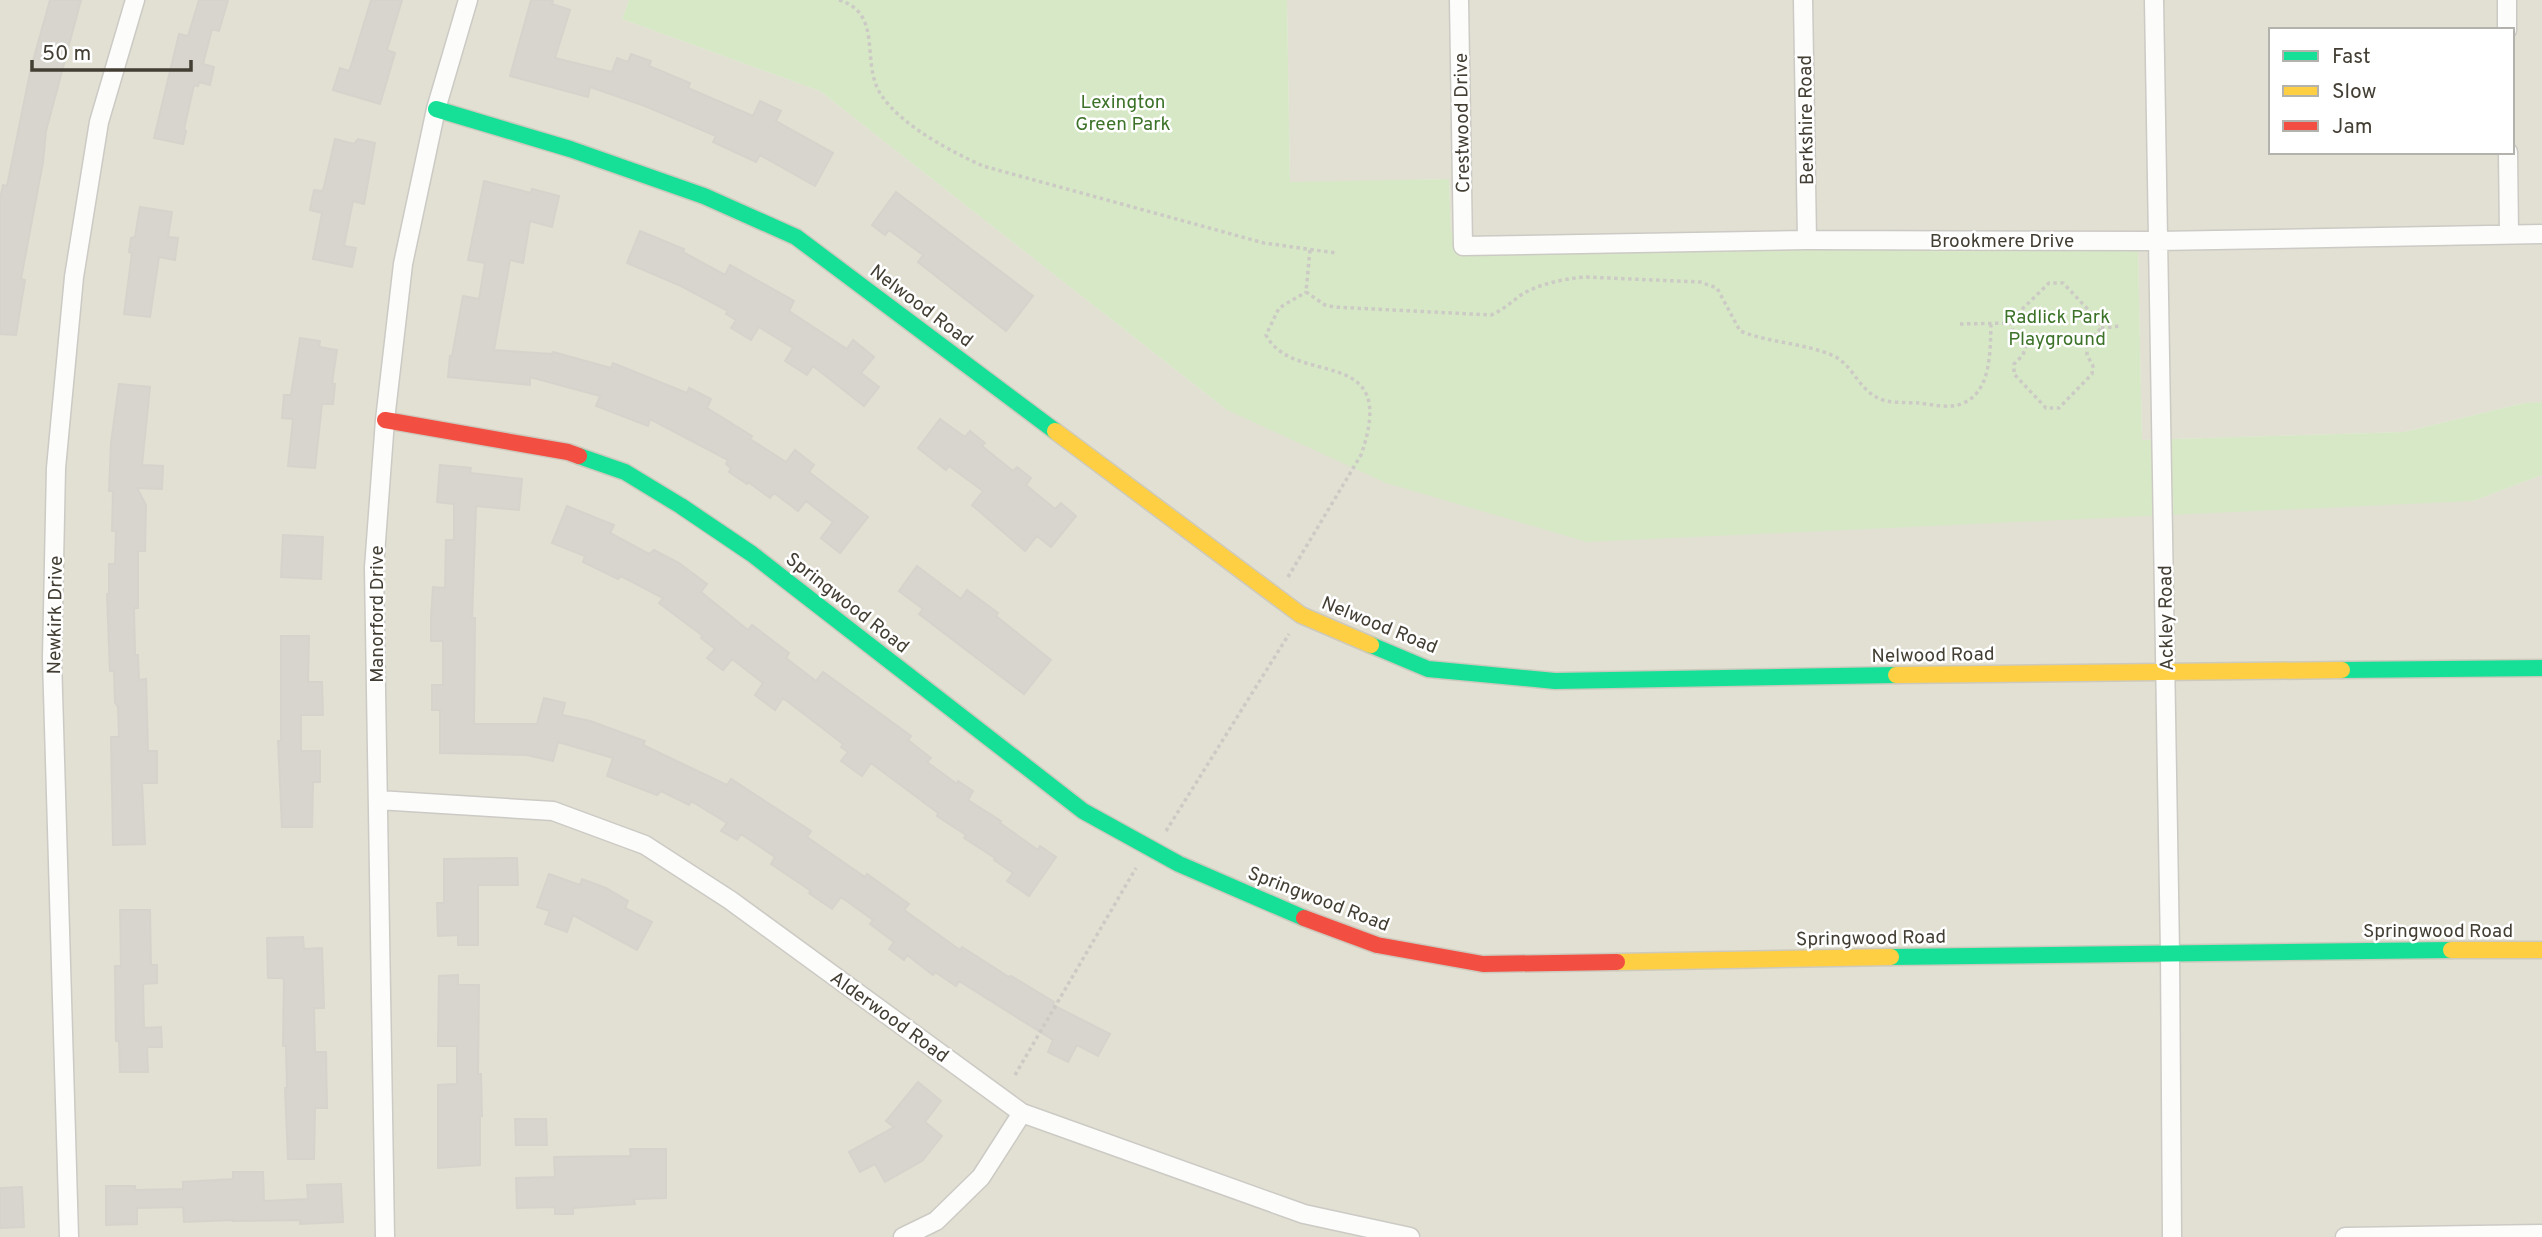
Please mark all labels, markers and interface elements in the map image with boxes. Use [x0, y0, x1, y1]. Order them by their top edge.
scale bar [32, 28, 191, 72]
legend [2269, 28, 2514, 154]
text: 50 m [42, 41, 91, 68]
text: Fast [2332, 44, 2371, 71]
street label: Crestwood Drive [1450, 53, 1476, 193]
street label: Berkshire Road [1794, 55, 1820, 185]
text: Slow [2332, 79, 2377, 106]
park label: Lexington Green Park [1075, 91, 1171, 137]
text: Jam [2332, 114, 2373, 141]
street label: Brookmere Drive [1930, 230, 2074, 254]
street label: Nelwood Road [864, 260, 977, 353]
park label: Radlick Park Playground [2004, 306, 2110, 352]
street label: Manorford Drive [366, 545, 390, 683]
street label: Springwood Road [780, 548, 913, 659]
street label: Newkirk Drive [43, 555, 69, 675]
street label: Ackley Road [2154, 565, 2180, 671]
street label: Nelwood Road [1318, 592, 1441, 660]
street label: Nelwood Road [1871, 643, 1995, 669]
street label: Springwood Road [1244, 862, 1393, 938]
street label: Springwood Road [2363, 920, 2513, 944]
street label: Springwood Road [1796, 926, 1946, 952]
street label: Alderwood Road [825, 967, 953, 1069]

